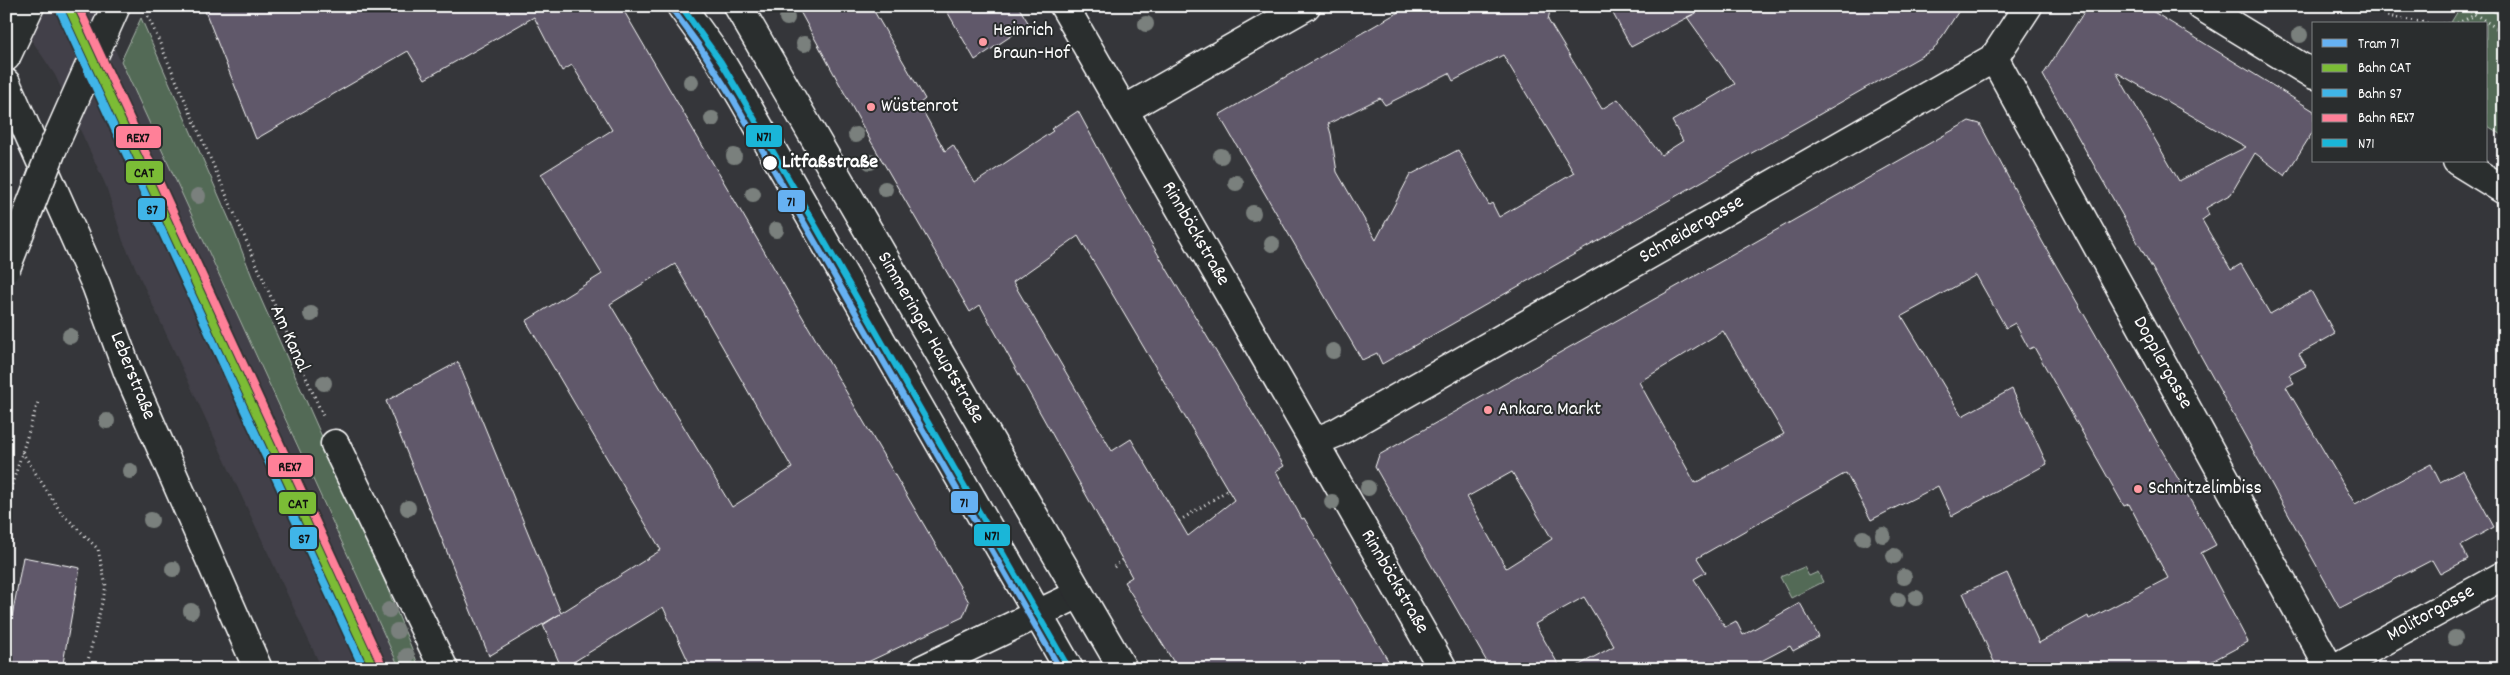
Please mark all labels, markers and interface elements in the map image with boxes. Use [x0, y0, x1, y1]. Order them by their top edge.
place label: Heinrich Braun-Hof [993, 17, 1071, 68]
legend [2312, 22, 2488, 162]
text: Tram 71 [2358, 34, 2399, 56]
marker: Heinrich Braun-Hof [977, 36, 989, 48]
text: Bahn CAT [2358, 58, 2411, 80]
text: Bahn S7 [2358, 84, 2402, 106]
place label: Wüstenrot [881, 93, 959, 121]
marker: Wüstenrot [865, 101, 877, 113]
text: Bahn REX7 [2358, 108, 2415, 130]
line badge: N71 [745, 124, 783, 148]
line badge: REX7 [115, 125, 162, 149]
text: N71 [756, 128, 772, 148]
text: REX7 [126, 129, 150, 149]
text: N71 [2358, 134, 2374, 156]
place label: Litfaßstraße [782, 149, 878, 177]
marker: Litfaßstraße [761, 154, 779, 172]
line badge: CAT [125, 160, 164, 184]
text: CAT [134, 164, 154, 184]
street label: Rinnböckstraße [1154, 177, 1236, 292]
line badge: 71 [777, 189, 806, 213]
street label: Schneidergasse [1634, 189, 1750, 271]
text: 71 [787, 193, 795, 213]
line badge: S7 [137, 197, 166, 221]
text: S7 [146, 201, 158, 221]
street label: Simmeringer Hauptstraße [869, 247, 991, 429]
street label: Am Kanal [262, 301, 316, 377]
street label: Dopplergasse [2125, 311, 2199, 415]
street label: Leberstraße [102, 328, 162, 424]
place label: Ankara Markt [1498, 396, 1601, 424]
marker: Ankara Markt [1482, 404, 1494, 416]
line badge: REX7 [267, 454, 314, 478]
text: REX7 [278, 458, 302, 478]
place label: Schnitzelimbiss [2148, 475, 2262, 503]
marker: Schnitzelimbiss [2132, 483, 2144, 495]
line badge: 71 [950, 490, 979, 514]
line badge: CAT [278, 491, 317, 515]
text: 71 [960, 494, 968, 514]
text: CAT [288, 495, 308, 515]
line badge: N71 [973, 523, 1011, 547]
street label: Rinnböckstraße [1353, 525, 1435, 640]
line badge: S7 [289, 526, 318, 550]
text: N71 [984, 527, 1000, 547]
text: S7 [298, 530, 310, 550]
street label: Molitorgasse [2382, 578, 2480, 650]

